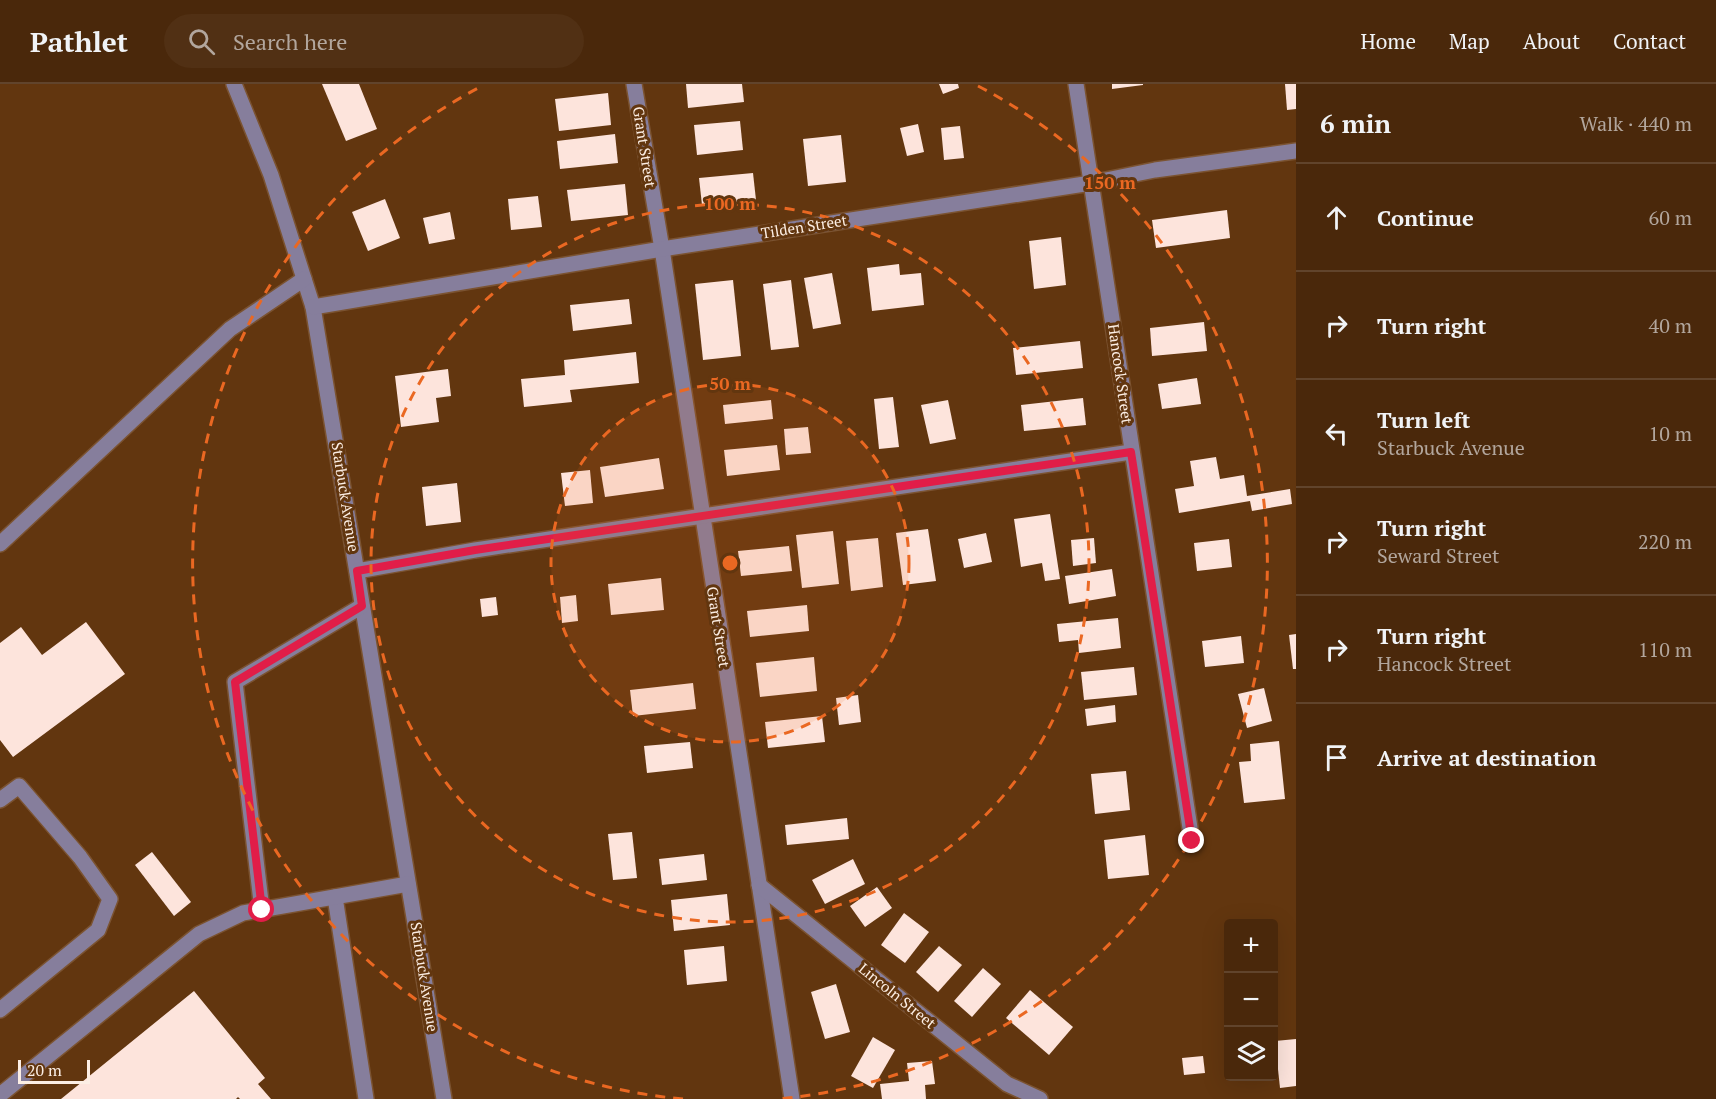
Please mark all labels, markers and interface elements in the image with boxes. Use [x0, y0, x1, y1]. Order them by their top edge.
search box [164, 14, 584, 68]
text: Pathlet [30, 23, 128, 60]
icon: search [185, 25, 218, 58]
text: Search here [233, 27, 347, 56]
text: Home [1360, 27, 1416, 55]
text: Map [1449, 27, 1490, 55]
text: About [1523, 27, 1580, 55]
text: Contact [1613, 27, 1686, 55]
street label: Grant Street [629, 105, 661, 189]
text: 6 min [1320, 106, 1391, 140]
text: Walk · 440 m [1580, 110, 1692, 137]
text: 150 m [1084, 170, 1136, 194]
text: 100 m [704, 191, 756, 215]
icon: ahead [1320, 201, 1353, 234]
text: Continue [1377, 203, 1474, 232]
text: 60 m [1649, 204, 1692, 231]
street label: Tilden Street [759, 209, 849, 243]
icon: right [1320, 309, 1353, 342]
text: Turn right [1377, 311, 1486, 340]
text: 40 m [1649, 312, 1692, 339]
street label: Hancock Street [1104, 323, 1138, 426]
text: 50 m [709, 371, 751, 395]
text: Turn left [1377, 405, 1470, 434]
icon: left [1320, 417, 1353, 450]
text: 10 m [1649, 420, 1692, 447]
text: Starbuck Avenue [1377, 434, 1525, 461]
street label: Starbuck Avenue [327, 440, 365, 553]
text: Turn right [1377, 513, 1486, 542]
icon: right [1320, 525, 1353, 558]
text: 220 m [1638, 528, 1692, 555]
text: Seward Street [1377, 542, 1499, 569]
centre of rings [720, 553, 740, 573]
street label: Grant Street [703, 585, 735, 669]
text: Turn right [1377, 621, 1486, 650]
icon: right [1320, 633, 1353, 666]
text: 110 m [1638, 636, 1692, 663]
text: Hancock Street [1377, 650, 1511, 677]
icon: arrive [1320, 741, 1353, 774]
text: Arrive at destination [1377, 743, 1596, 772]
route end [1178, 827, 1204, 853]
route start [248, 896, 274, 922]
map controls [1224, 919, 1278, 1081]
button: + [1224, 919, 1278, 973]
street label: Starbuck Avenue [406, 920, 444, 1033]
street label: Lincoln Street [855, 958, 941, 1033]
button: − [1224, 973, 1278, 1027]
button: layers [1224, 1027, 1278, 1081]
scale bar [18, 1057, 90, 1084]
text: 20 m [27, 1059, 62, 1081]

